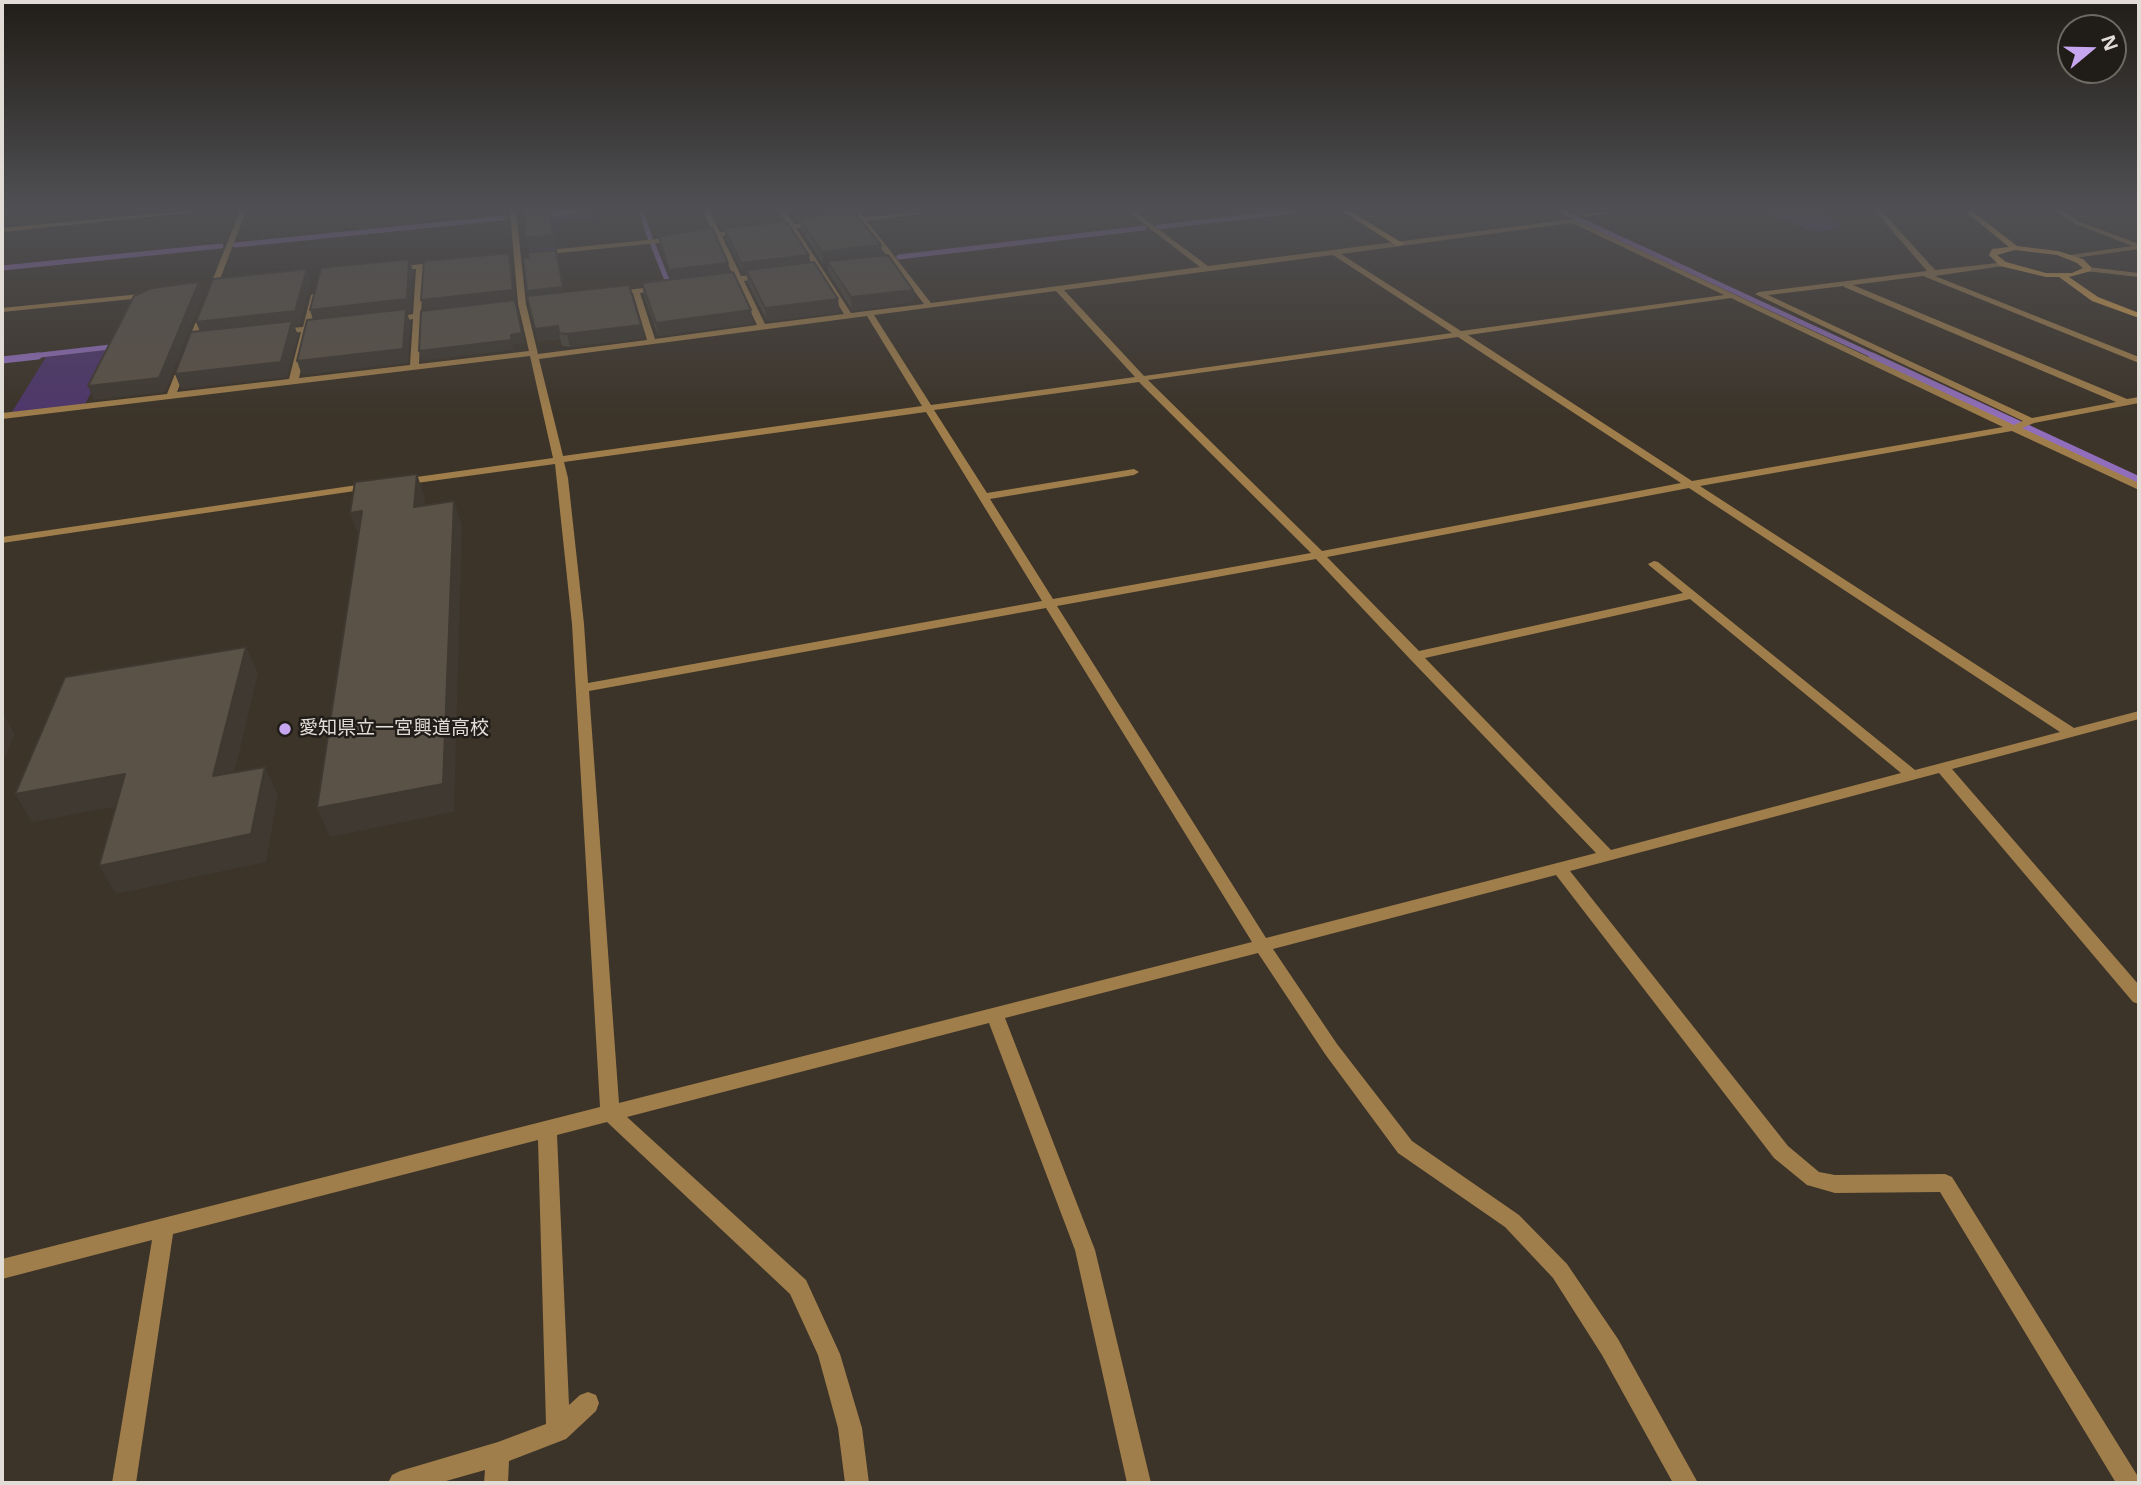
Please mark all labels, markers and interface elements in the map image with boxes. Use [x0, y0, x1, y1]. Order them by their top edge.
north arrow [2057, 14, 2127, 84]
text: N [2095, 31, 2125, 54]
place label: 愛知県立一宮興道高校 [299, 718, 489, 740]
marker: 愛知県立一宮興道高校 [277, 721, 293, 737]

